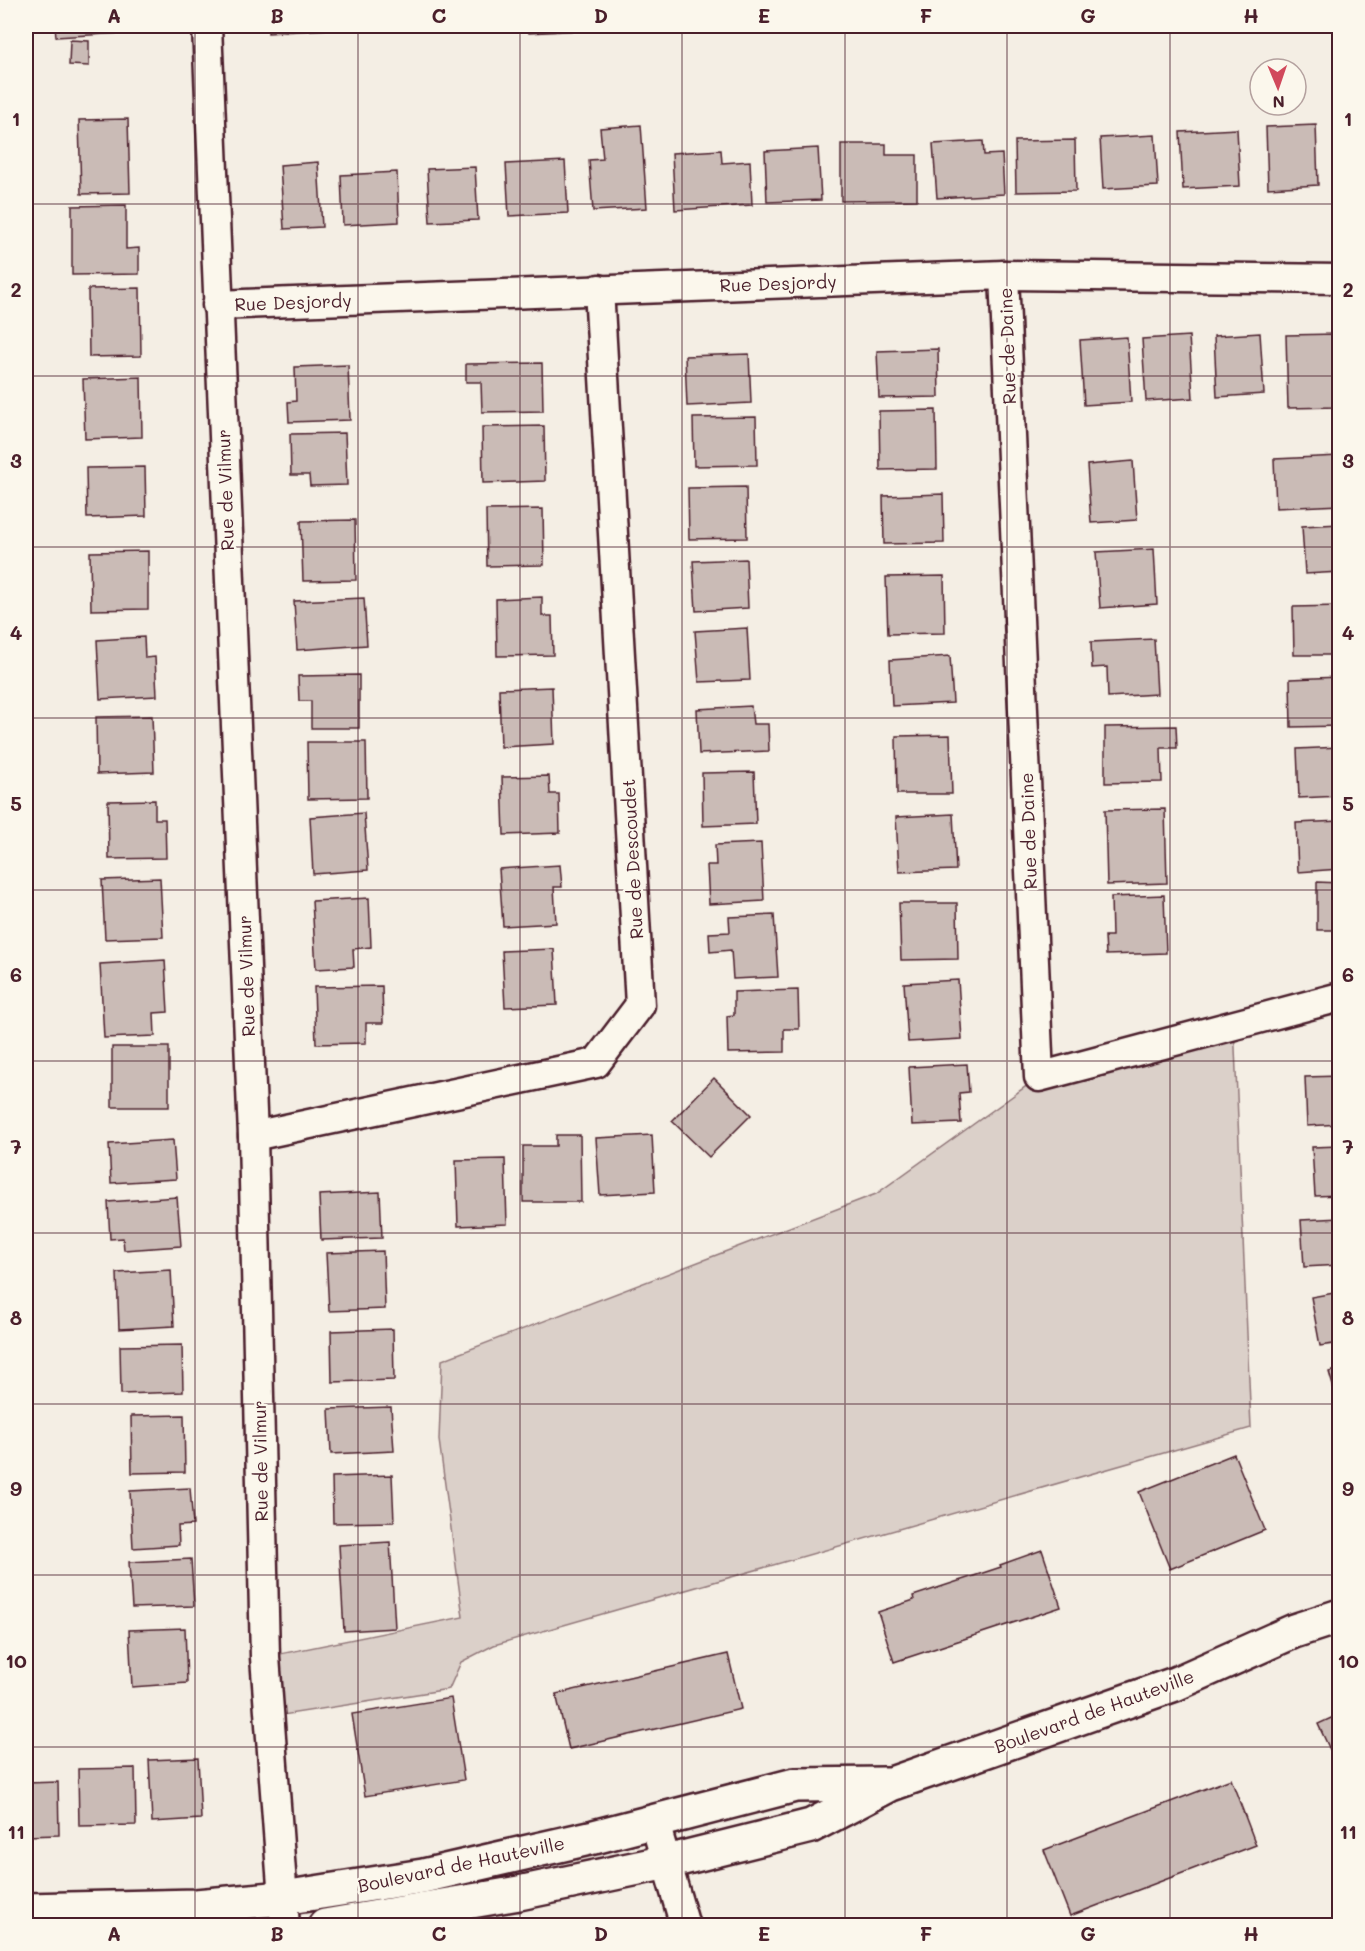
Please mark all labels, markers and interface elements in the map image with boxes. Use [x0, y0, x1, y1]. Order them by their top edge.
text: A [107, 2, 121, 28]
text: B [270, 2, 284, 28]
text: C [432, 2, 447, 28]
text: D [594, 2, 608, 28]
text: E [758, 2, 770, 28]
text: F [920, 2, 933, 28]
text: G [1080, 2, 1096, 28]
text: H [1243, 2, 1259, 28]
north arrow [1248, 57, 1308, 117]
text: N [1272, 92, 1285, 113]
text: 1 [12, 105, 20, 131]
text: 1 [1344, 105, 1352, 131]
street label: Rue Desjordy [719, 269, 837, 297]
text: 2 [10, 276, 22, 302]
text: 2 [1342, 276, 1354, 302]
street label: Rue de Daine [993, 287, 1021, 405]
street label: Rue Desjordy [234, 288, 352, 316]
street label: Rue de Vilmur [211, 429, 239, 551]
text: 3 [10, 447, 22, 473]
text: 3 [1342, 447, 1354, 473]
text: 4 [10, 619, 23, 645]
text: 4 [1342, 619, 1355, 645]
street label: Rue de Daine [1014, 772, 1042, 890]
street label: Rue de Descoudet [616, 778, 648, 940]
text: 5 [10, 790, 22, 816]
text: 5 [1342, 790, 1354, 816]
street label: Rue de Vilmur [232, 915, 260, 1037]
text: 6 [10, 961, 22, 987]
text: 6 [1342, 961, 1354, 987]
text: 7 [10, 1133, 22, 1159]
text: 7 [1342, 1133, 1354, 1159]
text: 8 [10, 1304, 22, 1330]
text: 8 [1342, 1304, 1354, 1330]
street label: Rue de Vilmur [247, 1400, 273, 1522]
text: 9 [10, 1475, 22, 1501]
text: 9 [1342, 1475, 1354, 1501]
text: 10 [5, 1647, 27, 1673]
text: 10 [1337, 1647, 1359, 1673]
street label: Boulevard de Hauteville [991, 1664, 1197, 1758]
text: 11 [7, 1818, 25, 1844]
text: 11 [1339, 1818, 1357, 1844]
street label: Boulevard de Hauteville [355, 1830, 567, 1898]
text: A [107, 1920, 121, 1946]
text: B [270, 1920, 284, 1946]
text: C [432, 1920, 447, 1946]
text: D [594, 1920, 608, 1946]
text: E [758, 1920, 770, 1946]
text: F [920, 1920, 933, 1946]
text: G [1080, 1920, 1096, 1946]
text: H [1243, 1920, 1259, 1946]

